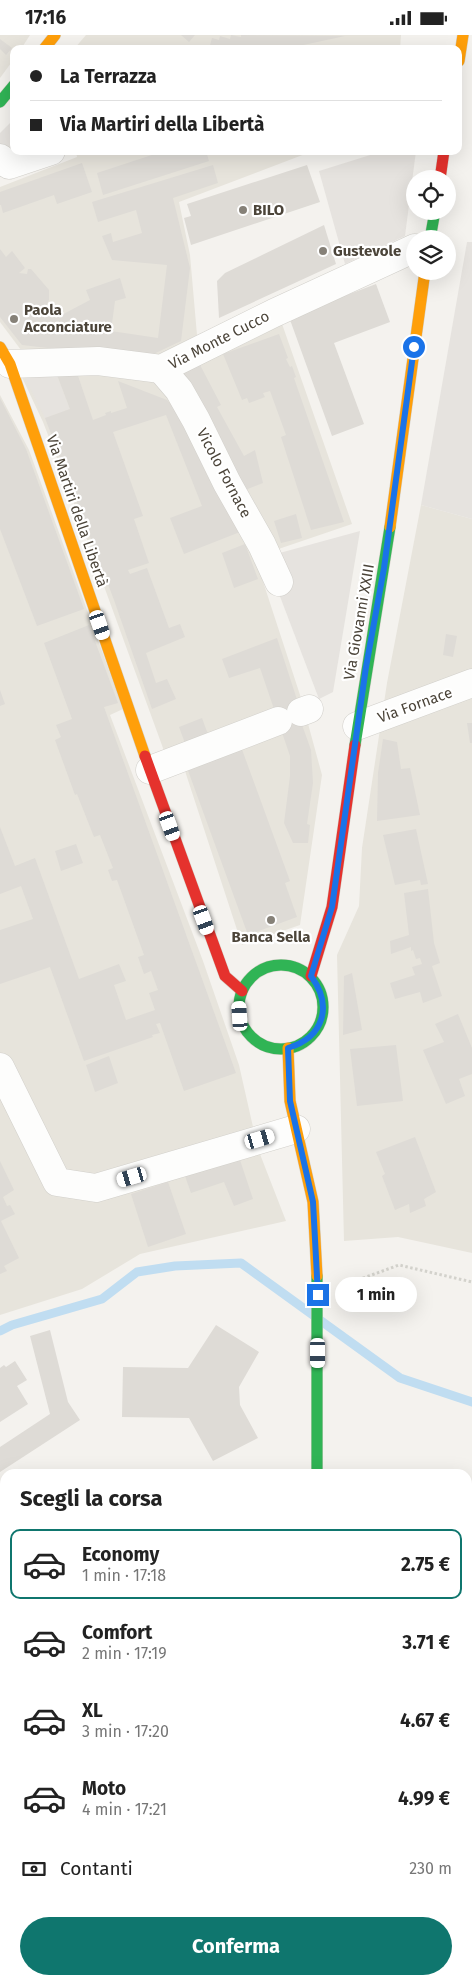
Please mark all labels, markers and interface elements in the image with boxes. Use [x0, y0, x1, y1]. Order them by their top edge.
text: 17:16 [25, 6, 66, 29]
text: La Terrazza [60, 65, 157, 88]
text: Via Martiri della Libertà [60, 113, 264, 136]
map controls [406, 170, 456, 280]
button: locate [406, 170, 456, 220]
place label: BILO [253, 201, 284, 219]
marker: BILO [237, 204, 249, 216]
button: layers [406, 230, 456, 280]
place label: Gustevole [333, 242, 401, 260]
marker: Gustevole [317, 245, 329, 257]
place label: Paola Acconciature [23, 301, 112, 336]
street label: Via Monte Cucco [166, 307, 272, 373]
marker: Paola Acconciature [8, 313, 20, 325]
route start [403, 336, 425, 358]
street label: Vicolo Fornace [193, 425, 255, 521]
street label: Via Martiri della Libertà [42, 432, 112, 590]
street label: Via Giovanni XXIII [340, 562, 378, 682]
car [88, 608, 111, 642]
street label: Via Fornace [375, 683, 455, 727]
car [157, 809, 182, 843]
car [191, 903, 216, 937]
marker: Banca Sella [265, 914, 277, 926]
place label: Banca Sella [232, 928, 310, 946]
car [231, 1001, 248, 1031]
car [243, 1128, 276, 1150]
car [115, 1166, 148, 1188]
callout: 1 min [336, 1277, 418, 1313]
route end [307, 1284, 329, 1306]
text: 1 min [357, 1285, 395, 1304]
car [310, 1338, 325, 1368]
text: Scegli la corsa [20, 1485, 163, 1512]
icon: car [22, 1542, 67, 1587]
text: Economy [82, 1543, 159, 1566]
text: 2.75 € [401, 1553, 450, 1576]
text: 1 min · 17:18 [82, 1566, 166, 1585]
icon: car [22, 1620, 67, 1665]
text: Comfort [82, 1621, 152, 1644]
text: 3.71 € [402, 1631, 450, 1654]
text: 2 min · 17:19 [82, 1644, 167, 1663]
icon: car [22, 1698, 67, 1743]
text: XL [82, 1699, 103, 1722]
text: 4.67 € [400, 1709, 450, 1732]
text: 3 min · 17:20 [82, 1722, 169, 1741]
icon: car [22, 1776, 67, 1821]
text: Moto [82, 1777, 126, 1800]
text: 4.99 € [398, 1787, 450, 1810]
text: 4 min · 17:21 [82, 1800, 167, 1819]
icon: cash [20, 1855, 48, 1883]
text: Contanti [60, 1857, 133, 1880]
text: 230 m [409, 1859, 452, 1878]
button: Conferma [20, 1917, 452, 1975]

